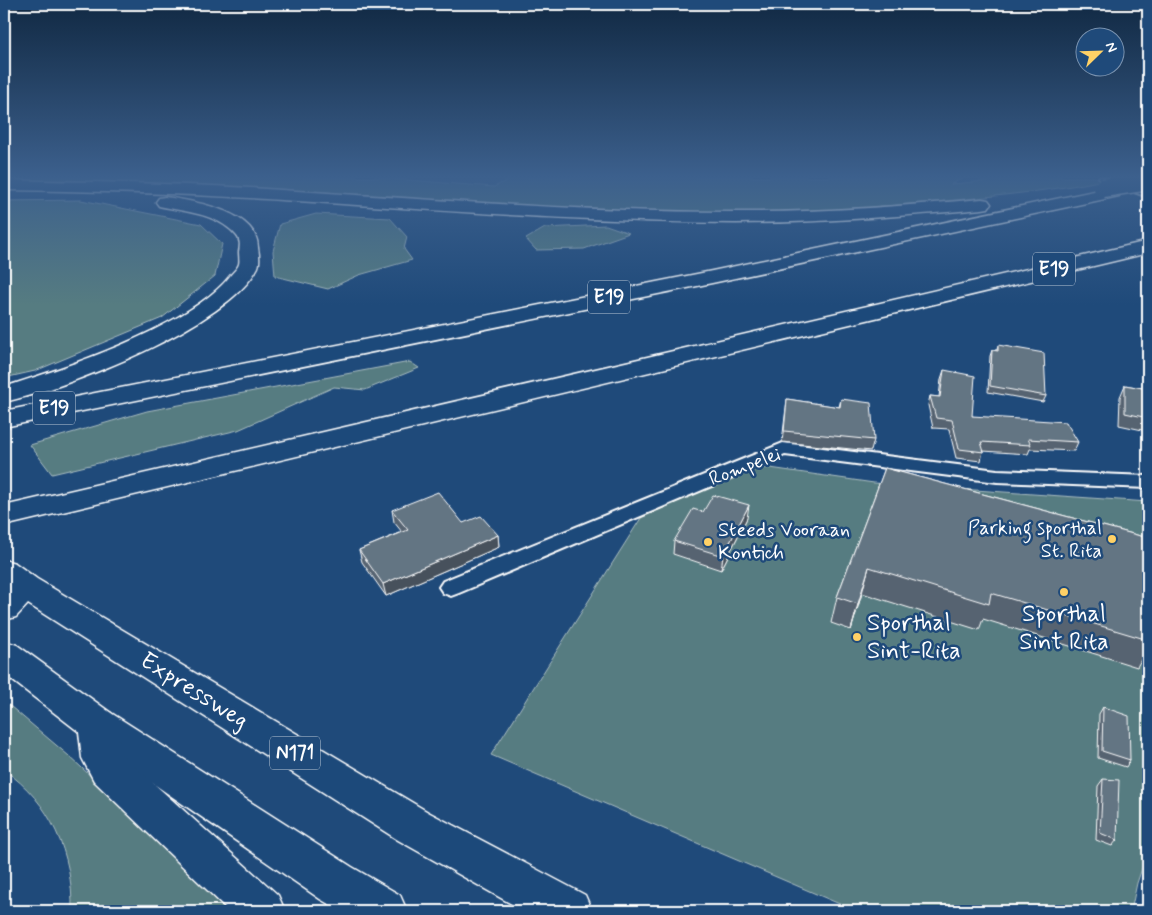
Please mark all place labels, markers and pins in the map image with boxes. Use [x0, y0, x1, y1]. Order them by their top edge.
place label: Parking sporthal St. Rita [968, 515, 1102, 565]
place label: Steeds Vooraan Kontich [718, 517, 850, 567]
marker: Parking sporthal St. Rita [1106, 533, 1118, 545]
marker: Steeds Vooraan Kontich [702, 536, 714, 548]
marker: Sporthal Sint Rita [1058, 586, 1070, 598]
place label: Sporthal Sint Rita [1019, 599, 1109, 658]
place label: Sporthal Sint-Rita [867, 608, 961, 667]
marker: Sporthal Sint-Rita [851, 631, 863, 643]

